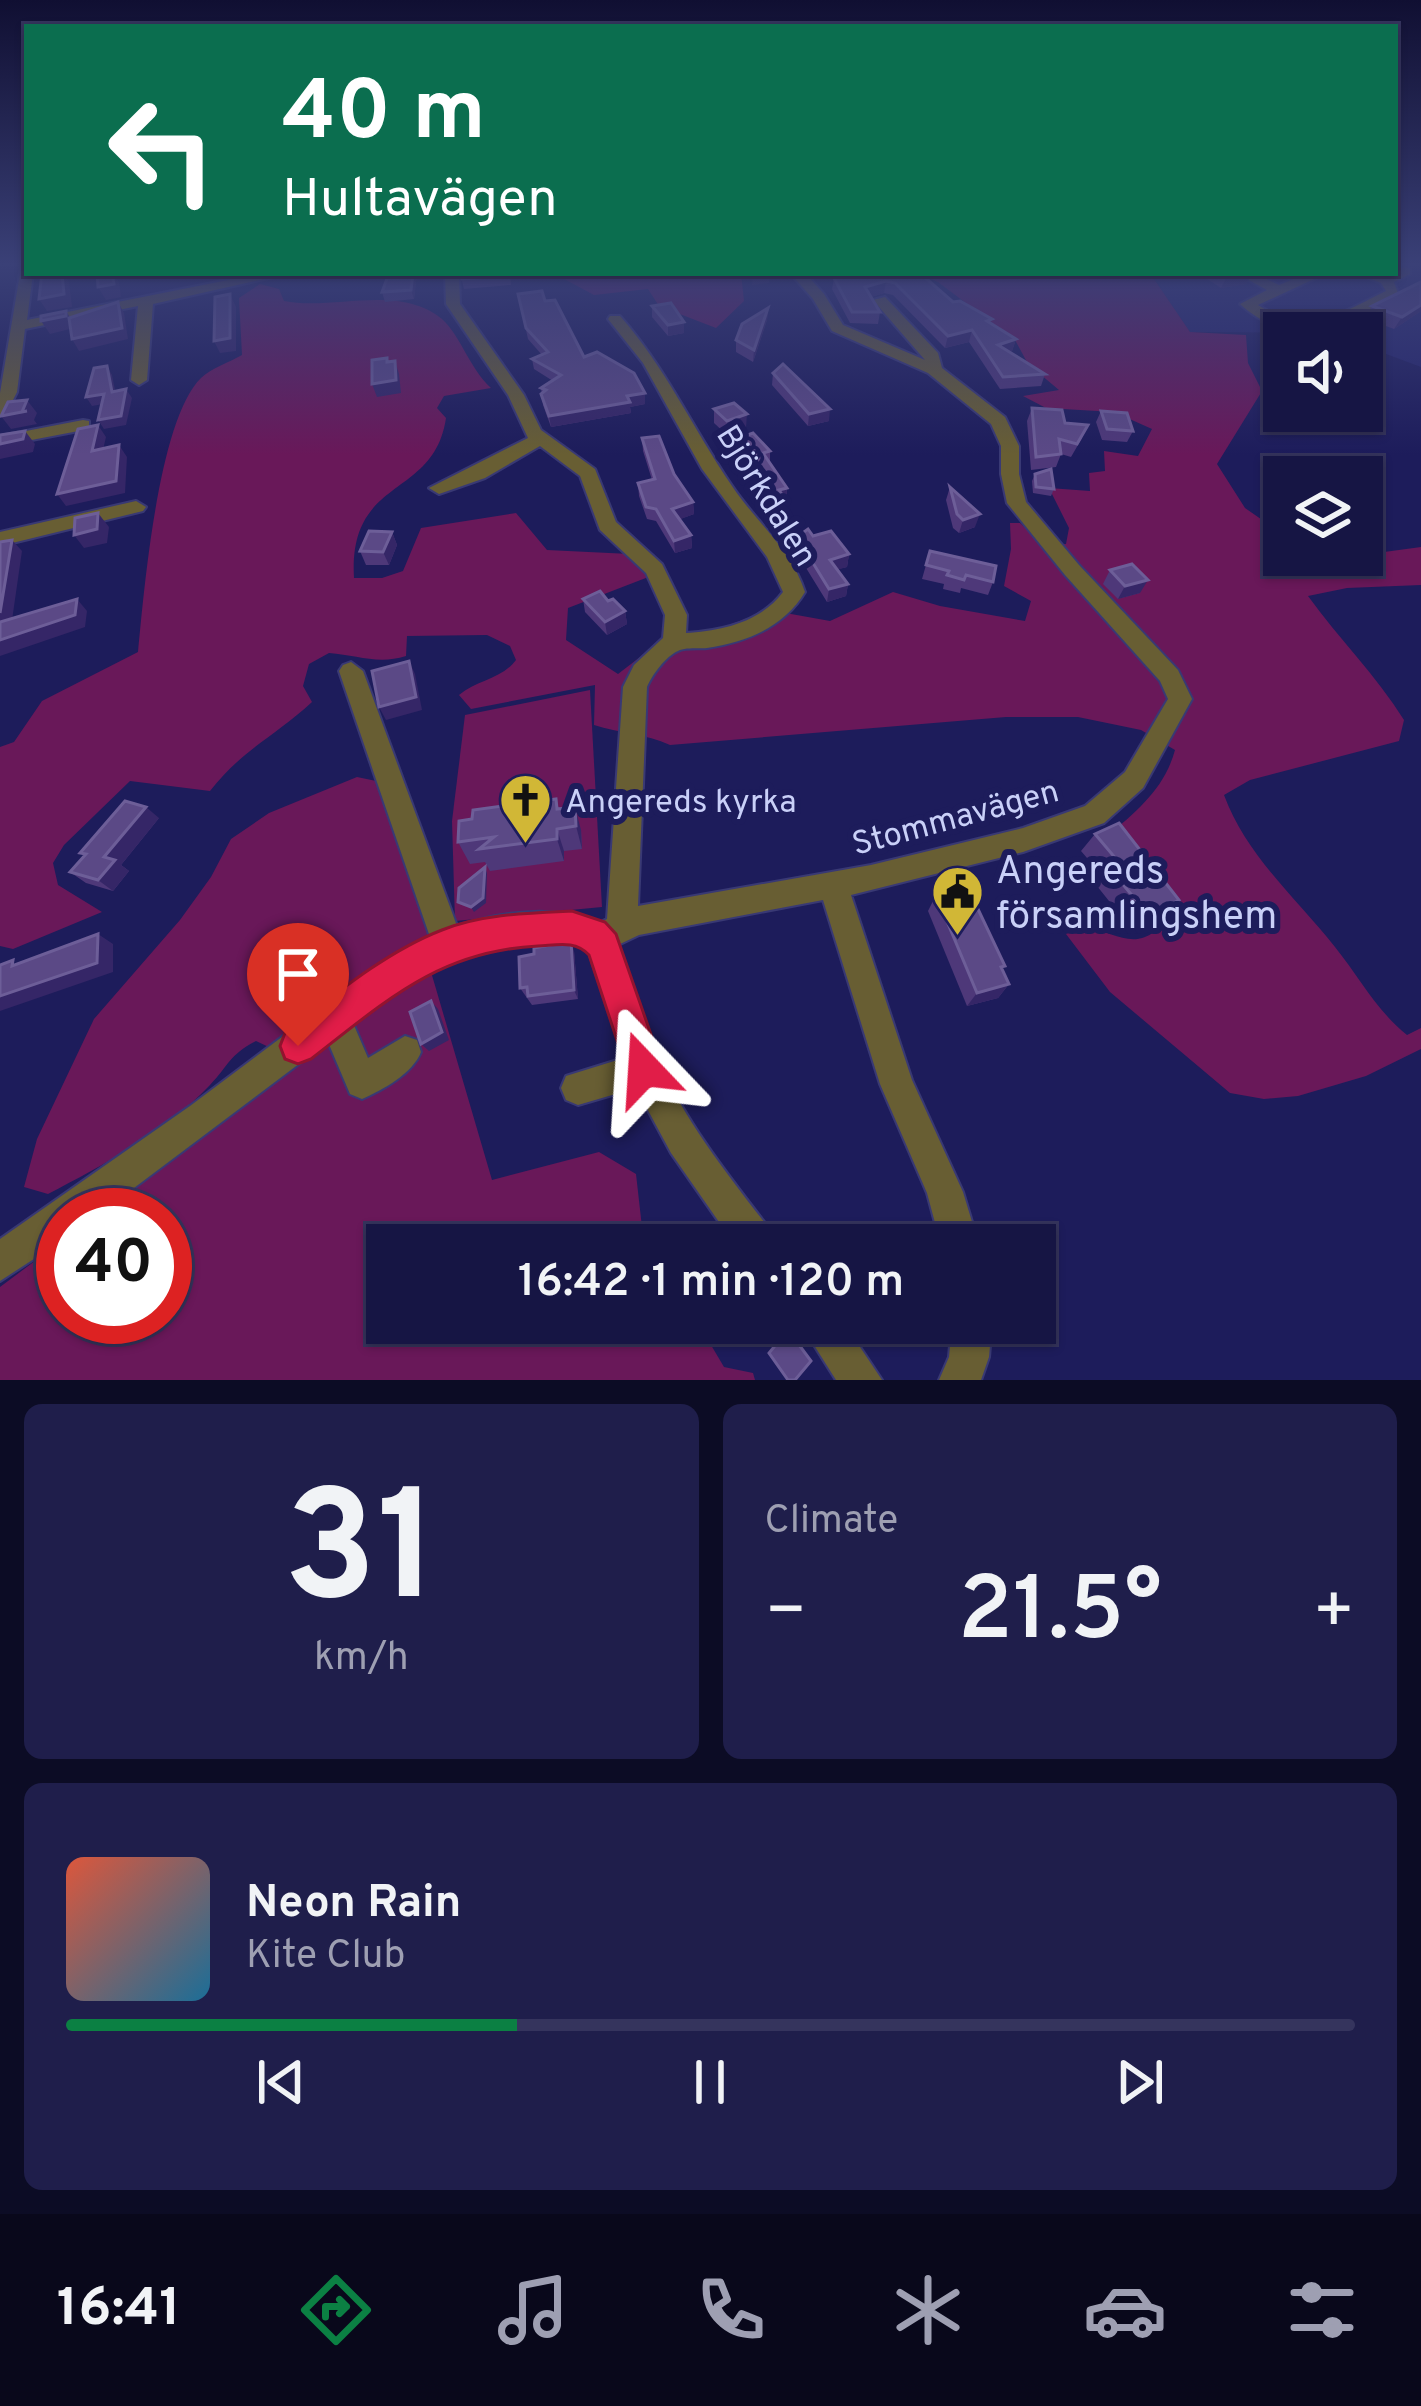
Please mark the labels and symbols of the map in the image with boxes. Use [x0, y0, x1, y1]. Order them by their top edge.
street label: Björkdalen [705, 418, 825, 576]
church icon: Angereds kyrka [498, 772, 554, 846]
street label: Stommavägen [848, 772, 1064, 868]
place label: Angereds kyrka [565, 783, 797, 825]
place label: Angereds församlingshem [996, 849, 1277, 943]
public building icon: Angereds församlingshem [929, 863, 985, 937]
pin [247, 923, 349, 1046]
position arrow [581, 1006, 707, 1132]
speed limit sign: 40 [36, 1188, 192, 1344]

